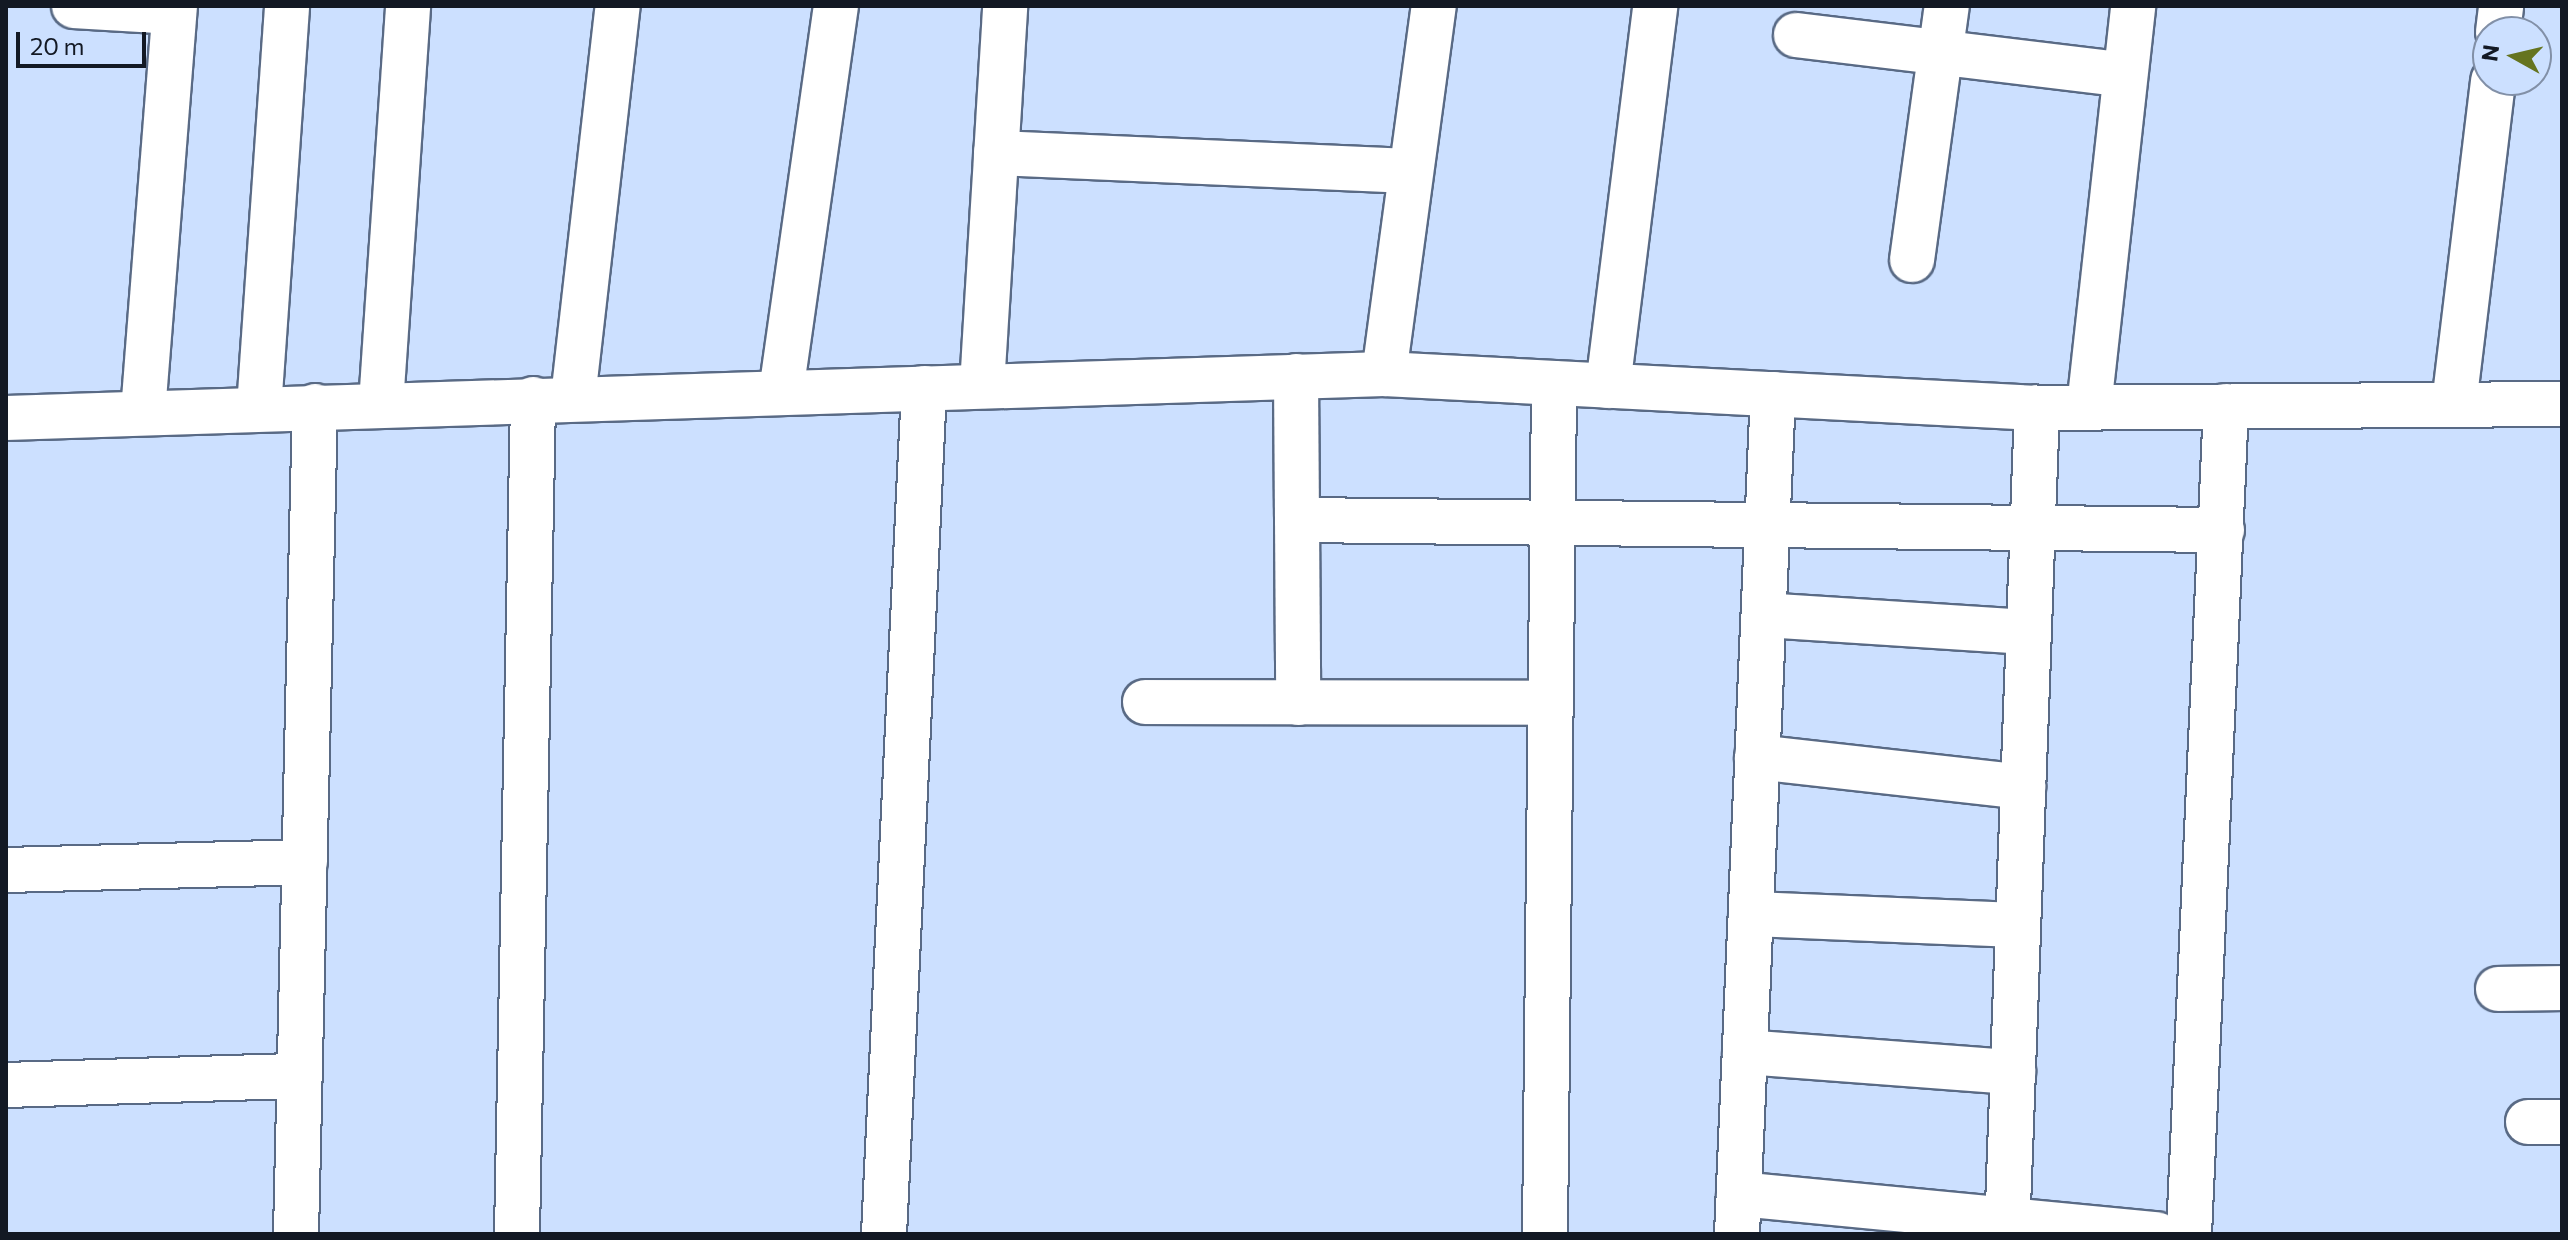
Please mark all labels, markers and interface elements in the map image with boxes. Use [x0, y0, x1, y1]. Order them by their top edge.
scale bar [20, 16, 150, 66]
north arrow [2472, 16, 2552, 96]
text: 20 m [30, 31, 84, 60]
text: N [2475, 43, 2504, 63]

